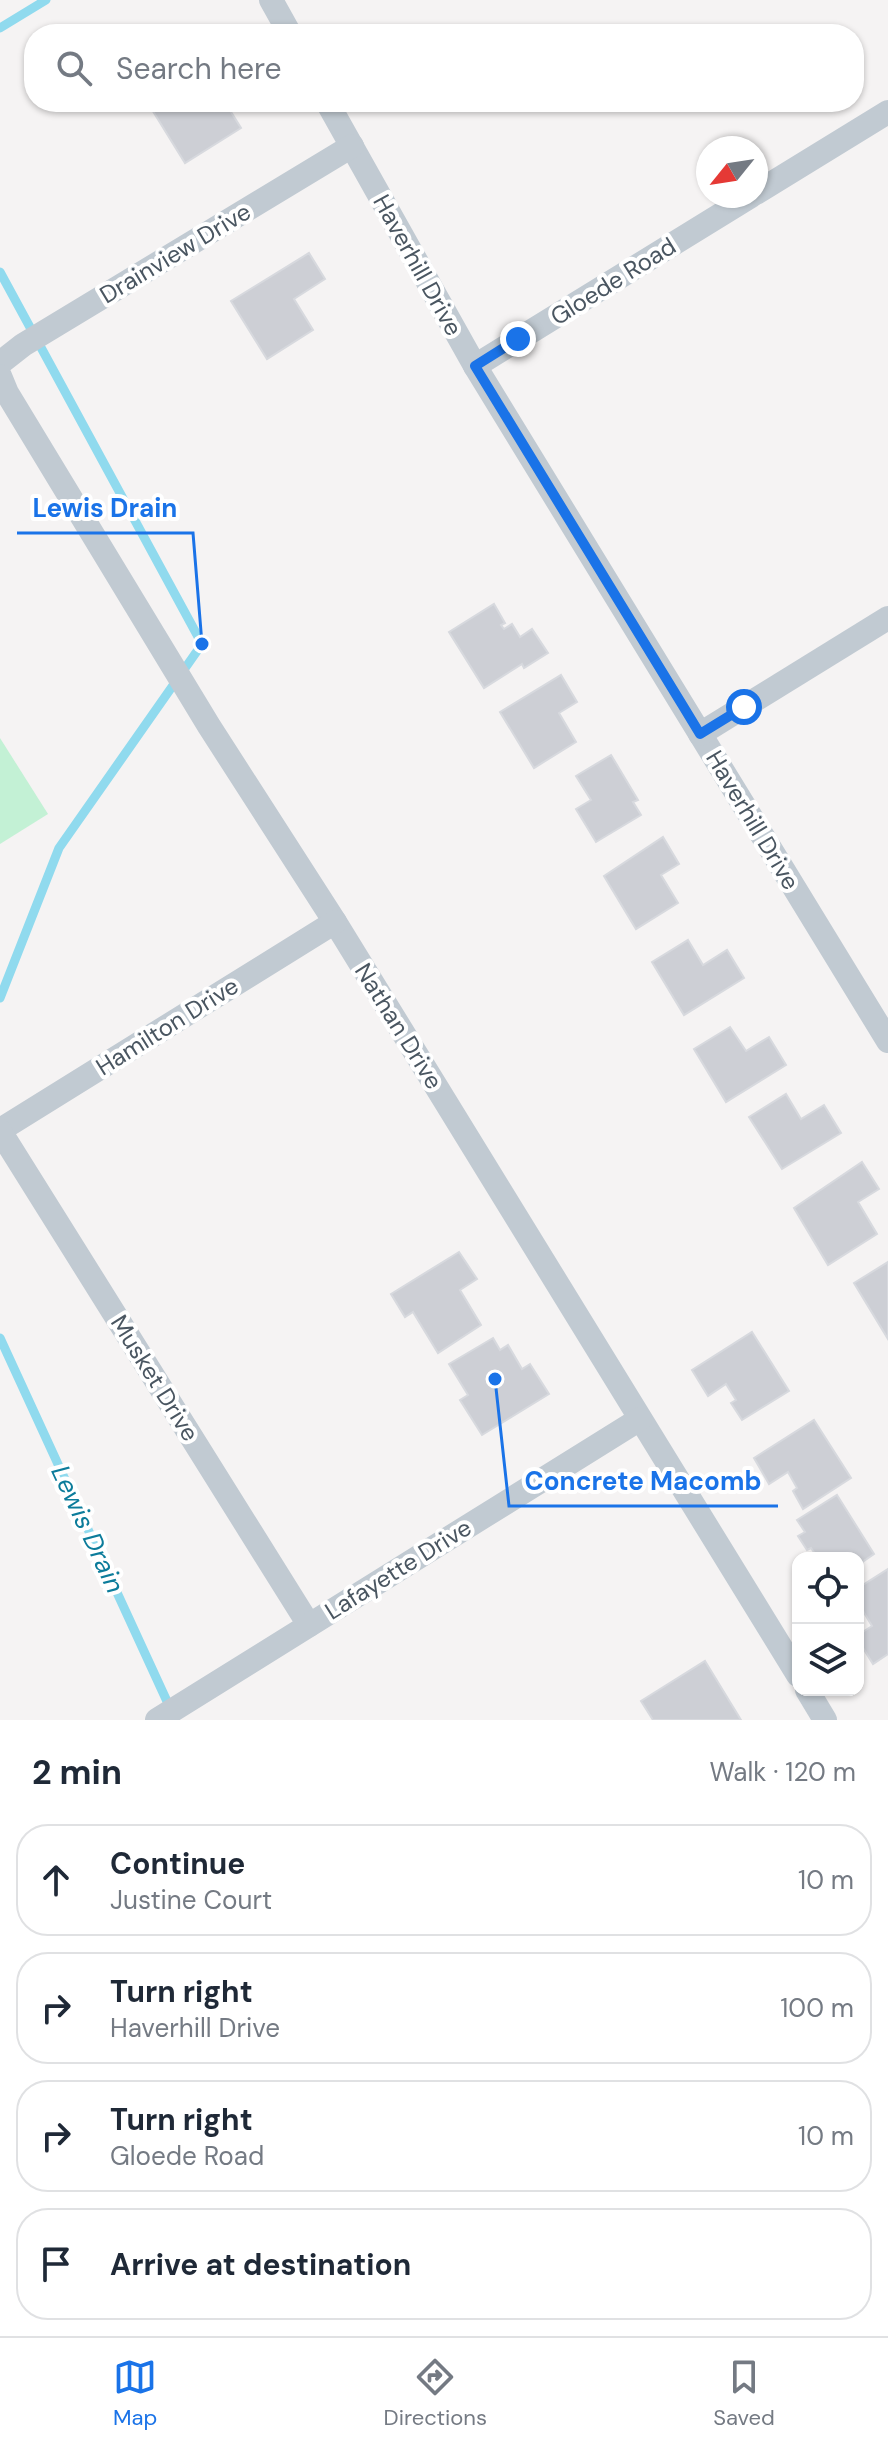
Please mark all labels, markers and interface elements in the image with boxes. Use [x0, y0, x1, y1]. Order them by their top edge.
search box [24, 24, 864, 112]
icon: search [52, 46, 96, 90]
text: Search here [116, 49, 282, 88]
north arrow [696, 136, 768, 208]
street label: Haverhill Drive [366, 189, 470, 341]
street label: Drainview Drive [94, 196, 256, 310]
street label: Gloede Road [544, 230, 682, 332]
route end [500, 321, 536, 357]
callout: Lewis Drain [17, 483, 193, 533]
text: Lewis Drain [33, 491, 177, 525]
route start [726, 689, 762, 725]
street label: Haverhill Drive [699, 745, 807, 895]
street label: Nathan Drive [348, 957, 450, 1095]
street label: Hamilton Drive [90, 970, 244, 1082]
street label: Musket Drive [104, 1309, 206, 1447]
callout: Concrete Macomb [509, 1456, 778, 1506]
water label: Lewis Drain [44, 1460, 132, 1598]
text: Concrete Macomb [525, 1464, 761, 1498]
street label: Lafayette Drive [319, 1512, 477, 1626]
map controls [792, 1552, 864, 1696]
button: locate [792, 1552, 864, 1624]
button: layers [792, 1624, 864, 1696]
text: 2 min [32, 1750, 122, 1795]
text: Walk · 120 m [709, 1755, 856, 1789]
text: Continue [110, 1844, 245, 1883]
icon: ahead [34, 1858, 78, 1902]
text: 10 m [798, 1863, 854, 1897]
text: Justine Court [110, 1883, 272, 1917]
text: Turn right [110, 1972, 253, 2011]
icon: right [34, 1986, 78, 2030]
text: 100 m [780, 1991, 854, 2025]
text: Haverhill Drive [110, 2011, 280, 2045]
text: Turn right [110, 2100, 253, 2139]
icon: right [34, 2114, 78, 2158]
text: 10 m [798, 2119, 854, 2153]
text: Gloede Road [110, 2139, 264, 2173]
icon: arrive [34, 2242, 78, 2286]
text: Arrive at destination [110, 2245, 411, 2284]
tab: Map [113, 2355, 157, 2432]
tab: Directions [384, 2355, 487, 2432]
tab: Saved [713, 2355, 775, 2432]

